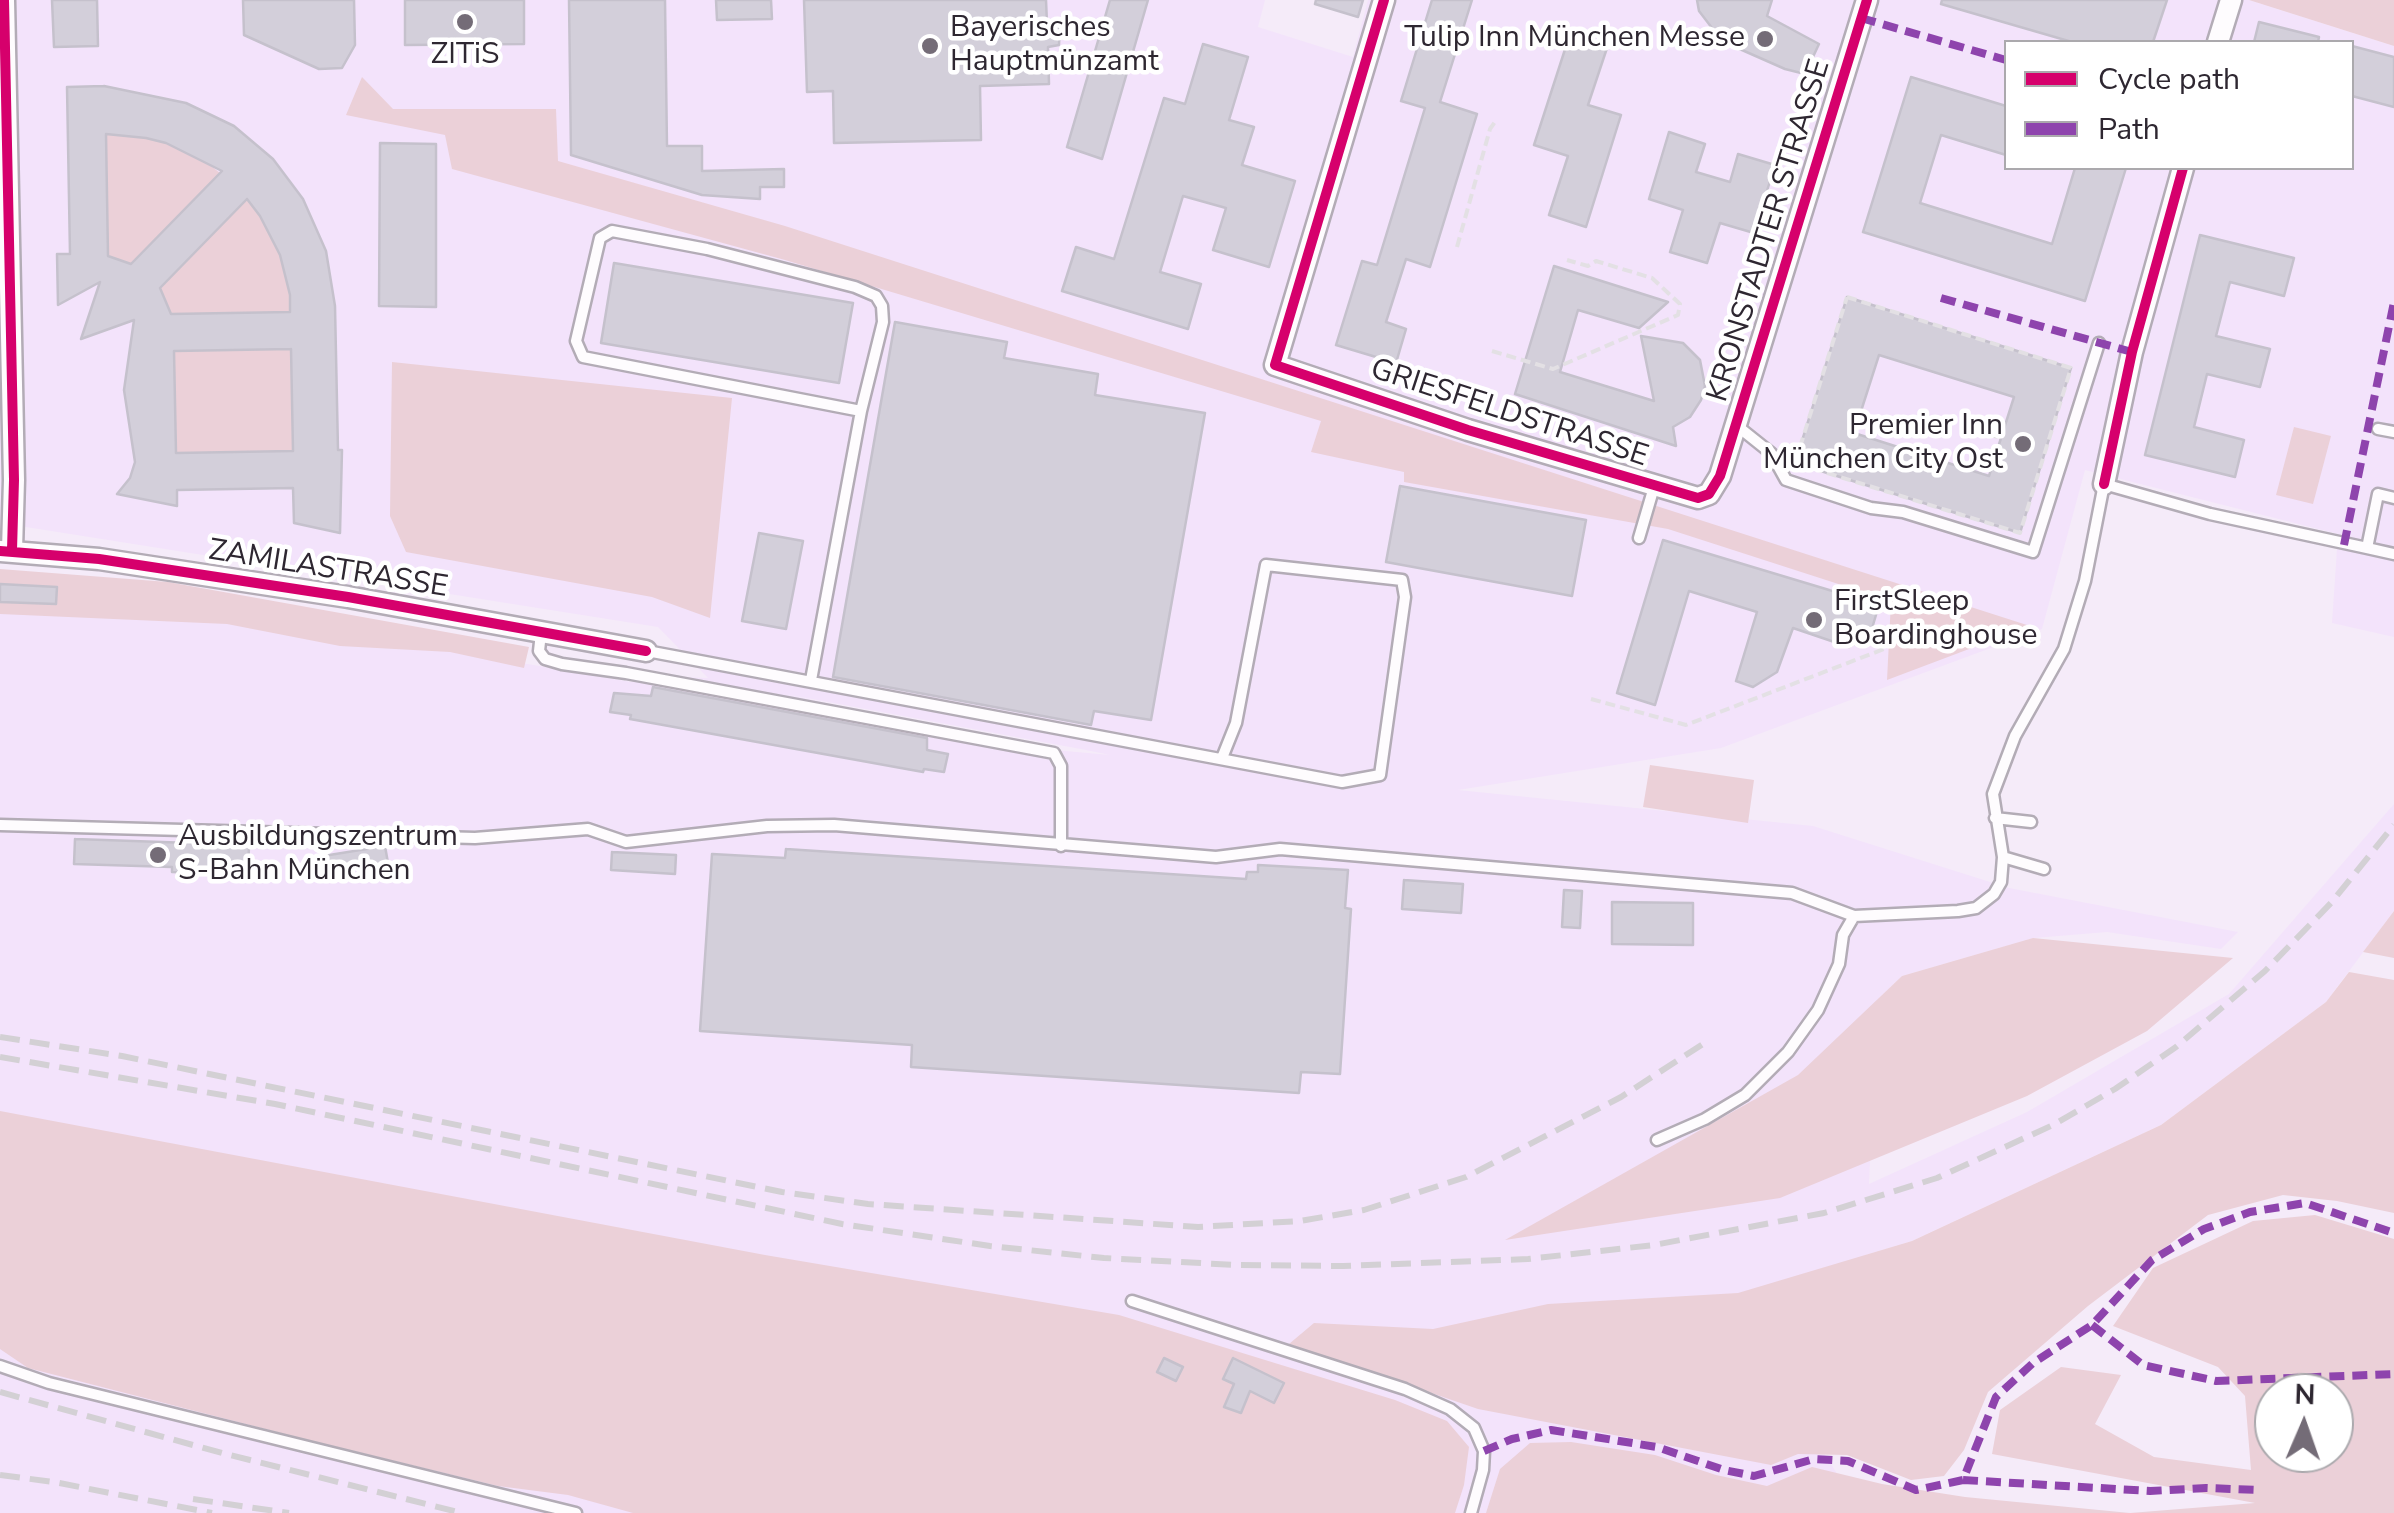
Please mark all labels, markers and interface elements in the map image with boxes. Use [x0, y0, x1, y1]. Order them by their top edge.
marker: ZITiS [454, 11, 476, 33]
place label: Bayerisches Hauptmünzamt [950, 11, 1159, 82]
place label: Tulip Inn München Messe [1404, 21, 1745, 57]
marker: Tulip Inn München Messe [1754, 28, 1776, 50]
marker: Bayerisches Hauptmünzamt [919, 35, 941, 57]
place label: ZITiS [431, 38, 499, 74]
legend [2004, 40, 2354, 170]
street label: KRONSTADTER STRASSE [1701, 56, 1839, 406]
text: Cycle path [2098, 59, 2240, 100]
text: Path [2098, 109, 2160, 150]
street label: GRIESFELDSTRASSE [1366, 352, 1652, 476]
place label: Premier Inn München City Ost [1763, 409, 2003, 480]
marker: Premier Inn München City Ost [2012, 433, 2034, 455]
street label: ZAMILASTRASSE [206, 533, 450, 607]
place label: FirstSleep Boardinghouse [1834, 585, 2037, 656]
marker: FirstSleep Boardinghouse [1803, 609, 1825, 631]
place label: Ausbildungszentrum S-Bahn München [178, 820, 458, 890]
marker: Ausbildungszentrum S-Bahn München [147, 844, 169, 866]
north arrow [2254, 1373, 2354, 1473]
text: N [2294, 1376, 2316, 1414]

